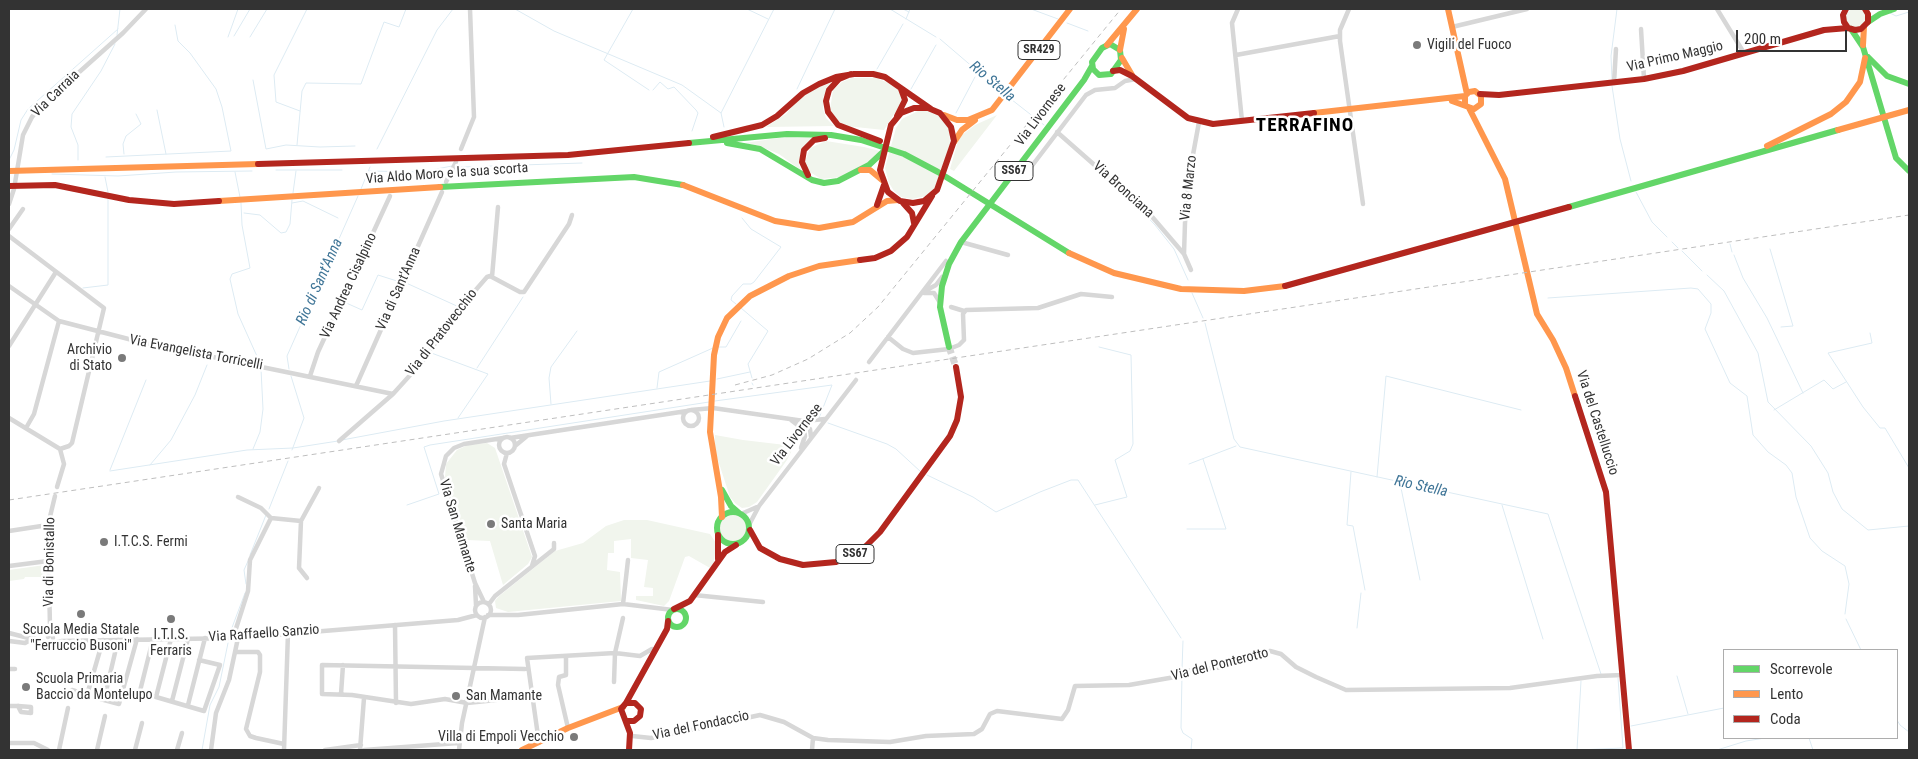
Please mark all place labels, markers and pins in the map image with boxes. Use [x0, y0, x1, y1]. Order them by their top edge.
place label: Vigili del Fuoco [1427, 37, 1512, 53]
marker: Vigili del Fuoco [1411, 39, 1423, 51]
place label: Archivio di Stato [67, 342, 112, 374]
marker: Archivio di Stato [116, 352, 128, 364]
place label: Santa Maria [501, 516, 567, 532]
marker: Santa Maria [485, 518, 497, 530]
place label: I.T.C.S. Fermi [114, 534, 188, 550]
marker: I.T.C.S. Fermi [98, 536, 110, 548]
marker: Scuola Media Statale "Ferruccio Busoni" [75, 608, 87, 620]
marker: I.T.I.S. Ferraris [165, 613, 177, 625]
place label: Scuola Media Statale "Ferruccio Busoni" [23, 622, 139, 654]
place label: I.T.I.S. Ferraris [150, 627, 192, 660]
place label: Scuola Primaria Baccio da Montelupo [36, 671, 153, 704]
marker: Scuola Primaria Baccio da Montelupo [20, 681, 32, 693]
place label: San Mamante [466, 688, 542, 704]
marker: San Mamante [450, 690, 462, 702]
place label: Villa di Empoli Vecchio [438, 729, 564, 745]
marker: Villa di Empoli Vecchio [568, 731, 580, 743]

